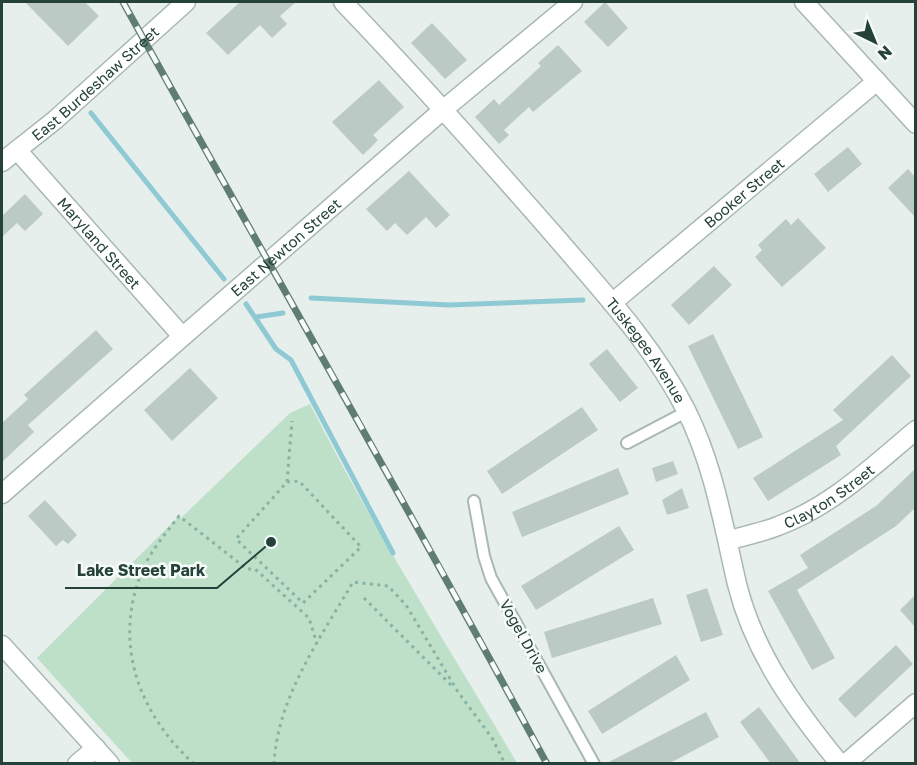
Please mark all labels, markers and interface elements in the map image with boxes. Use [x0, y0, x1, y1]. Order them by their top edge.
north arrow [845, 12, 905, 72]
street label: East Burdeshaw Street [28, 22, 162, 144]
text: N [874, 42, 897, 64]
street label: Booker Street [700, 154, 788, 231]
street label: Maryland Street [54, 193, 145, 292]
street label: East Newton Street [227, 194, 344, 300]
street label: Tuskegee Avenue [603, 294, 690, 406]
street label: Clayton Street [781, 460, 878, 532]
callout: Lake Street Park [65, 554, 217, 588]
text: Lake Street Park [77, 560, 206, 580]
street label: Vogel Drive [496, 596, 552, 676]

